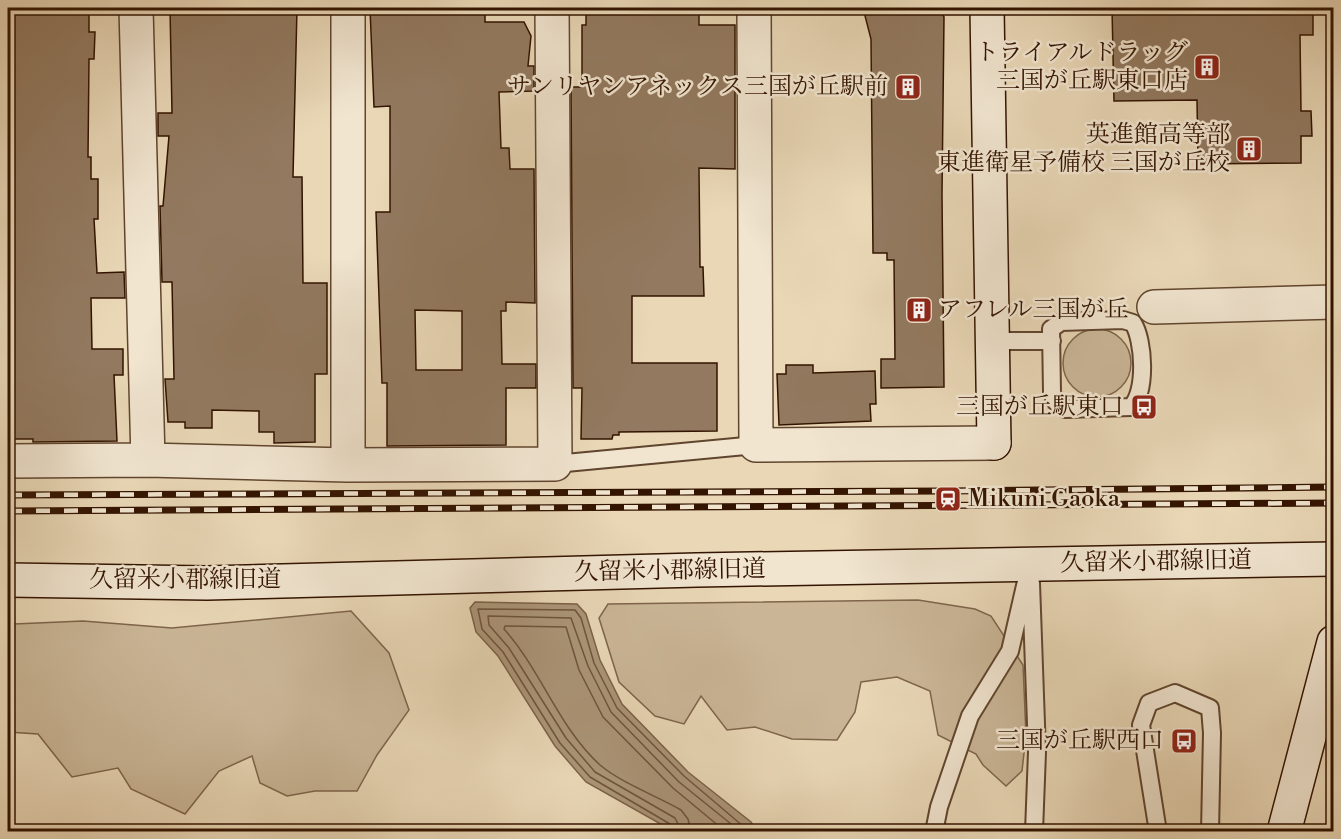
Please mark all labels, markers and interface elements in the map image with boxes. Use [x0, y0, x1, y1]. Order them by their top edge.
place label: トライアルドラッグ 三国が丘駅東口店 [975, 38, 1188, 96]
building icon: トライアルドラッグ 三国が丘駅東口店 [1192, 52, 1222, 82]
place label: サンリヤンアネックス三国が丘駅前 [507, 72, 888, 102]
building icon: サンリヤンアネックス三国が丘駅前 [893, 72, 923, 102]
place label: 英進館高等部 東進衛星予備校 三国が丘校 [937, 120, 1230, 178]
building icon: 英進館高等部 東進衛星予備校 三国が丘校 [1234, 134, 1264, 164]
building icon: アフレル三国が丘 [904, 295, 934, 325]
place label: アフレル三国が丘 [938, 295, 1128, 325]
place label: 三国が丘駅東口 [956, 392, 1124, 422]
bus stop icon: 三国が丘駅東口 [1129, 392, 1159, 422]
station icon: Mikuni Gaoka [933, 484, 963, 514]
place label: Mikuni Gaoka [968, 484, 1121, 514]
street label: 久留米小郡線旧道 [1060, 545, 1252, 579]
street label: 久留米小郡線旧道 [574, 554, 766, 588]
street label: 久留米小郡線旧道 [89, 565, 281, 595]
place label: 三国が丘駅西口 [996, 726, 1164, 756]
bus stop icon: 三国が丘駅西口 [1169, 726, 1199, 756]

